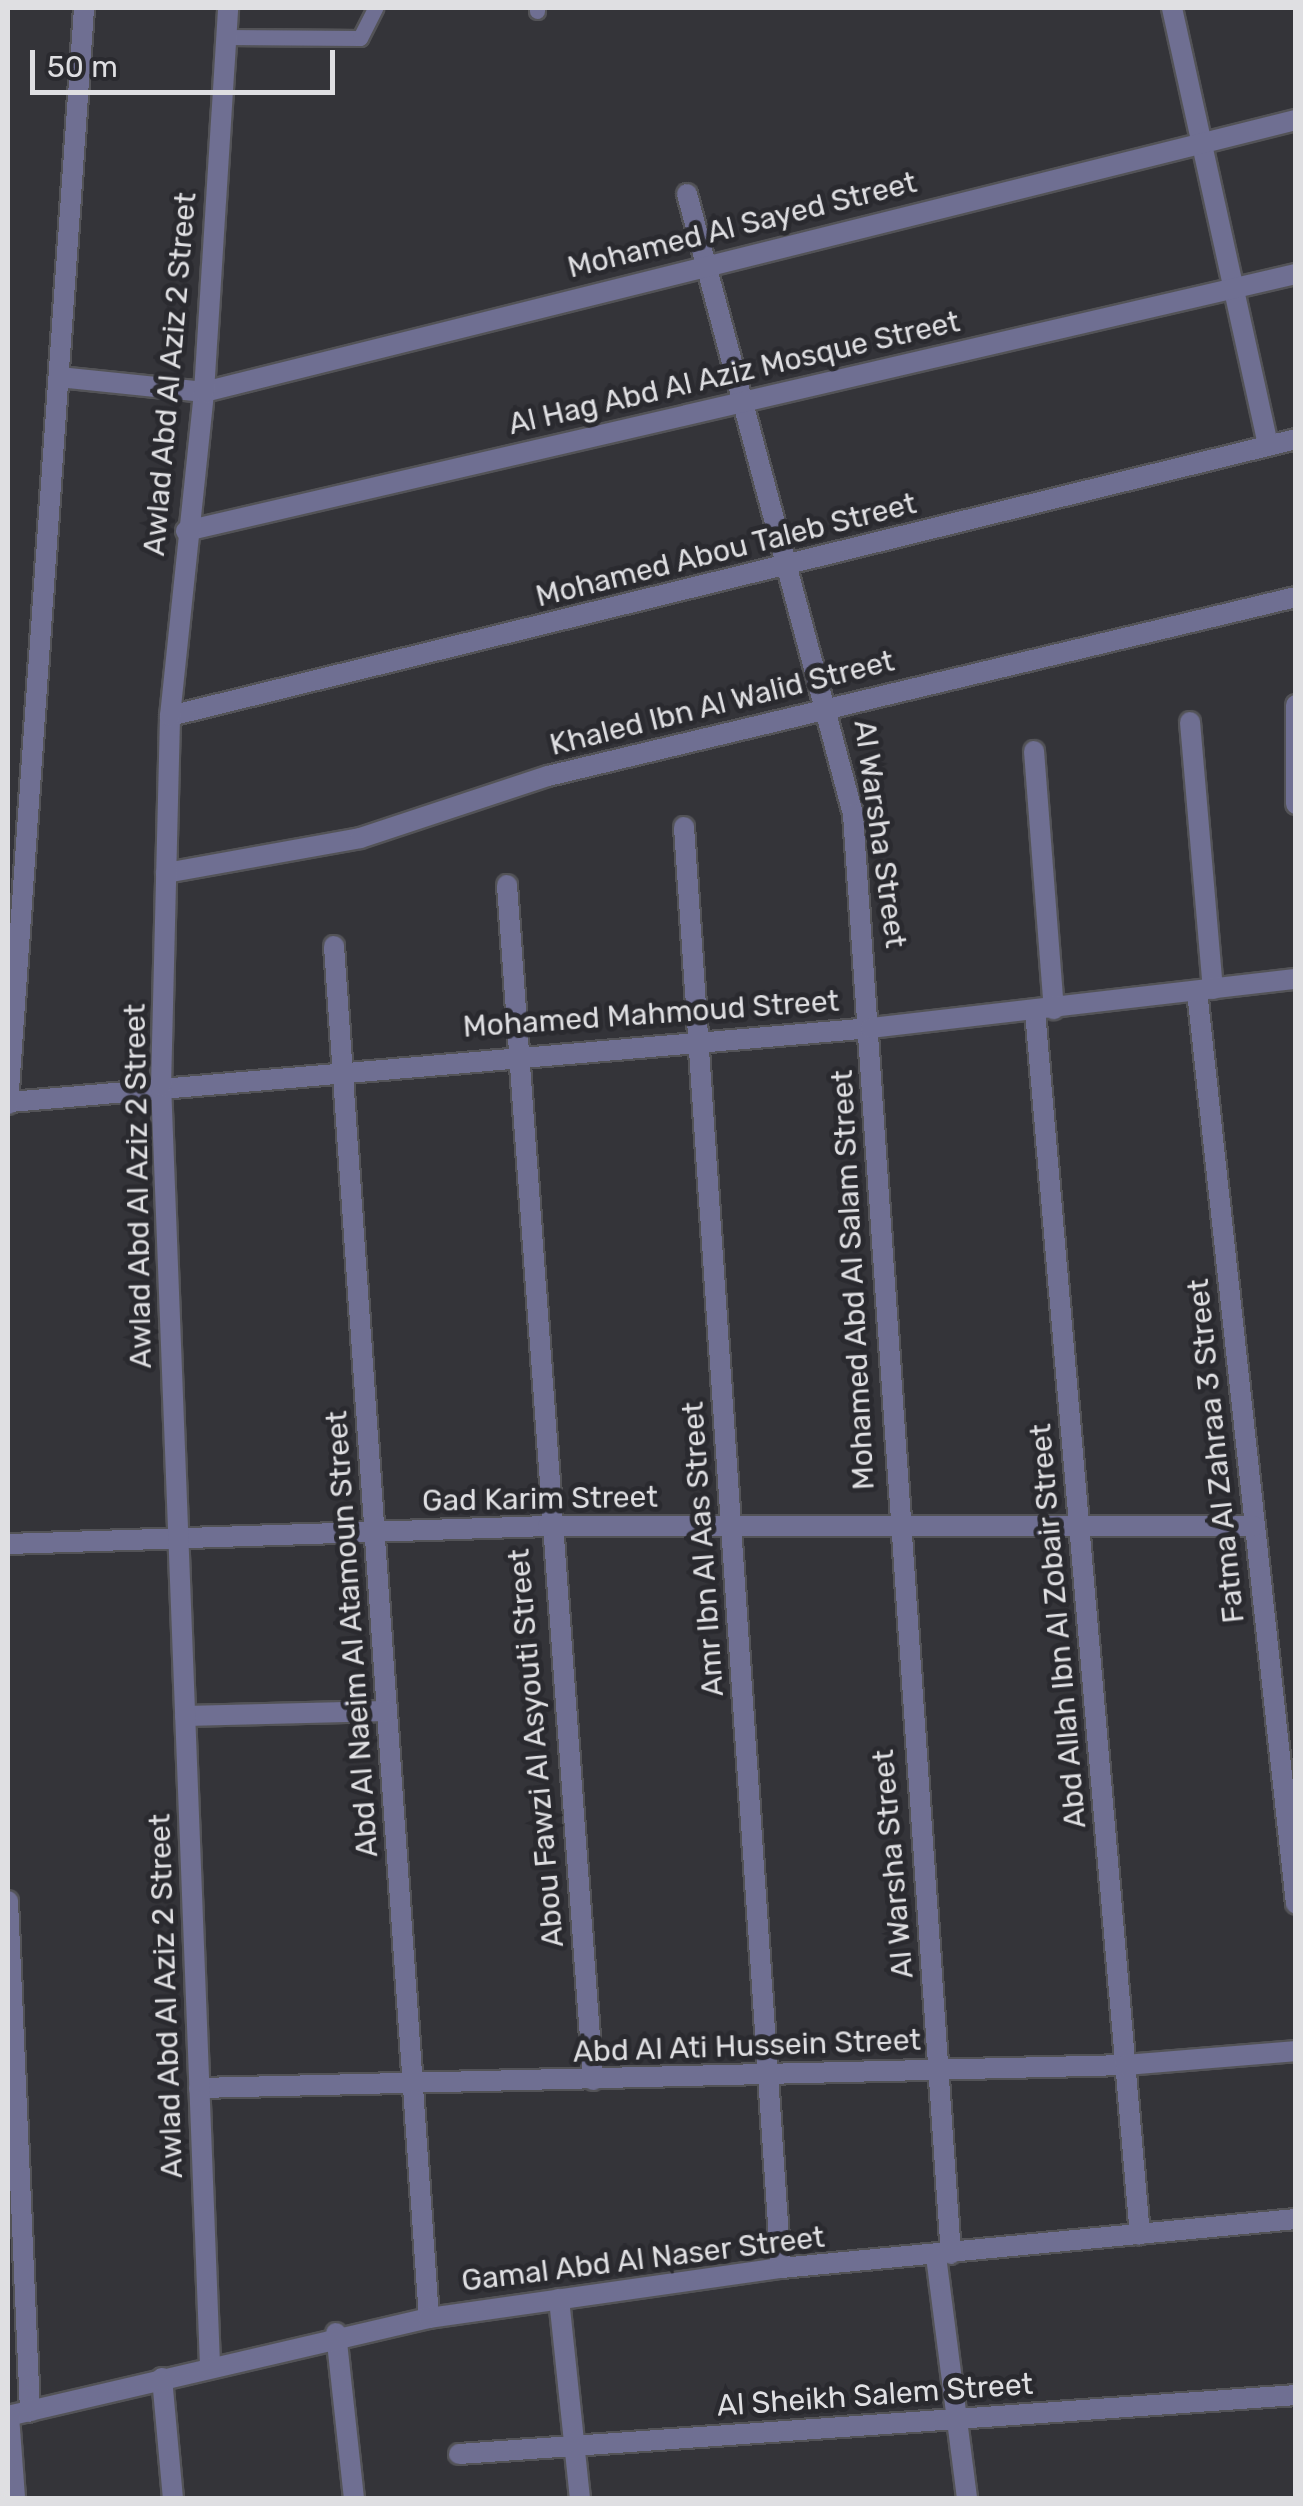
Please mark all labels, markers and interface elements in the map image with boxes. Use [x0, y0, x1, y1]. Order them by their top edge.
scale bar [35, 30, 340, 92]
text: 50 m [47, 49, 118, 85]
street label: Mohamed Al Sayed Street [564, 164, 920, 286]
street label: Awlad Abd Al Aziz 2 Street [136, 189, 204, 559]
street label: Al Hag Abd Al Aziz Mosque Street [504, 303, 964, 443]
street label: Mohamed Abou Taleb Street [531, 485, 921, 615]
street label: Khaled Ibn Al Walid Street [545, 643, 899, 763]
street label: Al Warsha Street [846, 717, 914, 951]
street label: Mohamed Mahmoud Street [462, 983, 840, 1045]
street label: Awlad Abd Al Aziz 2 Street [117, 1002, 159, 1370]
street label: Mohamed Abd Al Salam Street [824, 1068, 882, 1492]
street label: Fatma Al Zahraa 3 Street [1180, 1277, 1252, 1625]
street label: Amr Ibn Al Aas Street [675, 1399, 731, 1699]
street label: Abd Al Naeim Al Atamoun Street [318, 1408, 386, 1860]
street label: Abd Allah Ibn Al Zobair Street [1022, 1421, 1094, 1831]
street label: Gad Karim Street [422, 1479, 658, 1519]
street label: Abou Fawzi Al Asyouti Street [501, 1546, 571, 1950]
street label: Al Warsha Street [865, 1748, 921, 1980]
street label: Awlad Abd Al Aziz 2 Street [142, 1812, 190, 2180]
street label: Abd Al Ati Hussein Street [572, 2022, 922, 2070]
street label: Gamal Abd Al Naser Street [458, 2219, 828, 2299]
street label: Al Sheikh Salem Street [716, 2366, 1034, 2424]

